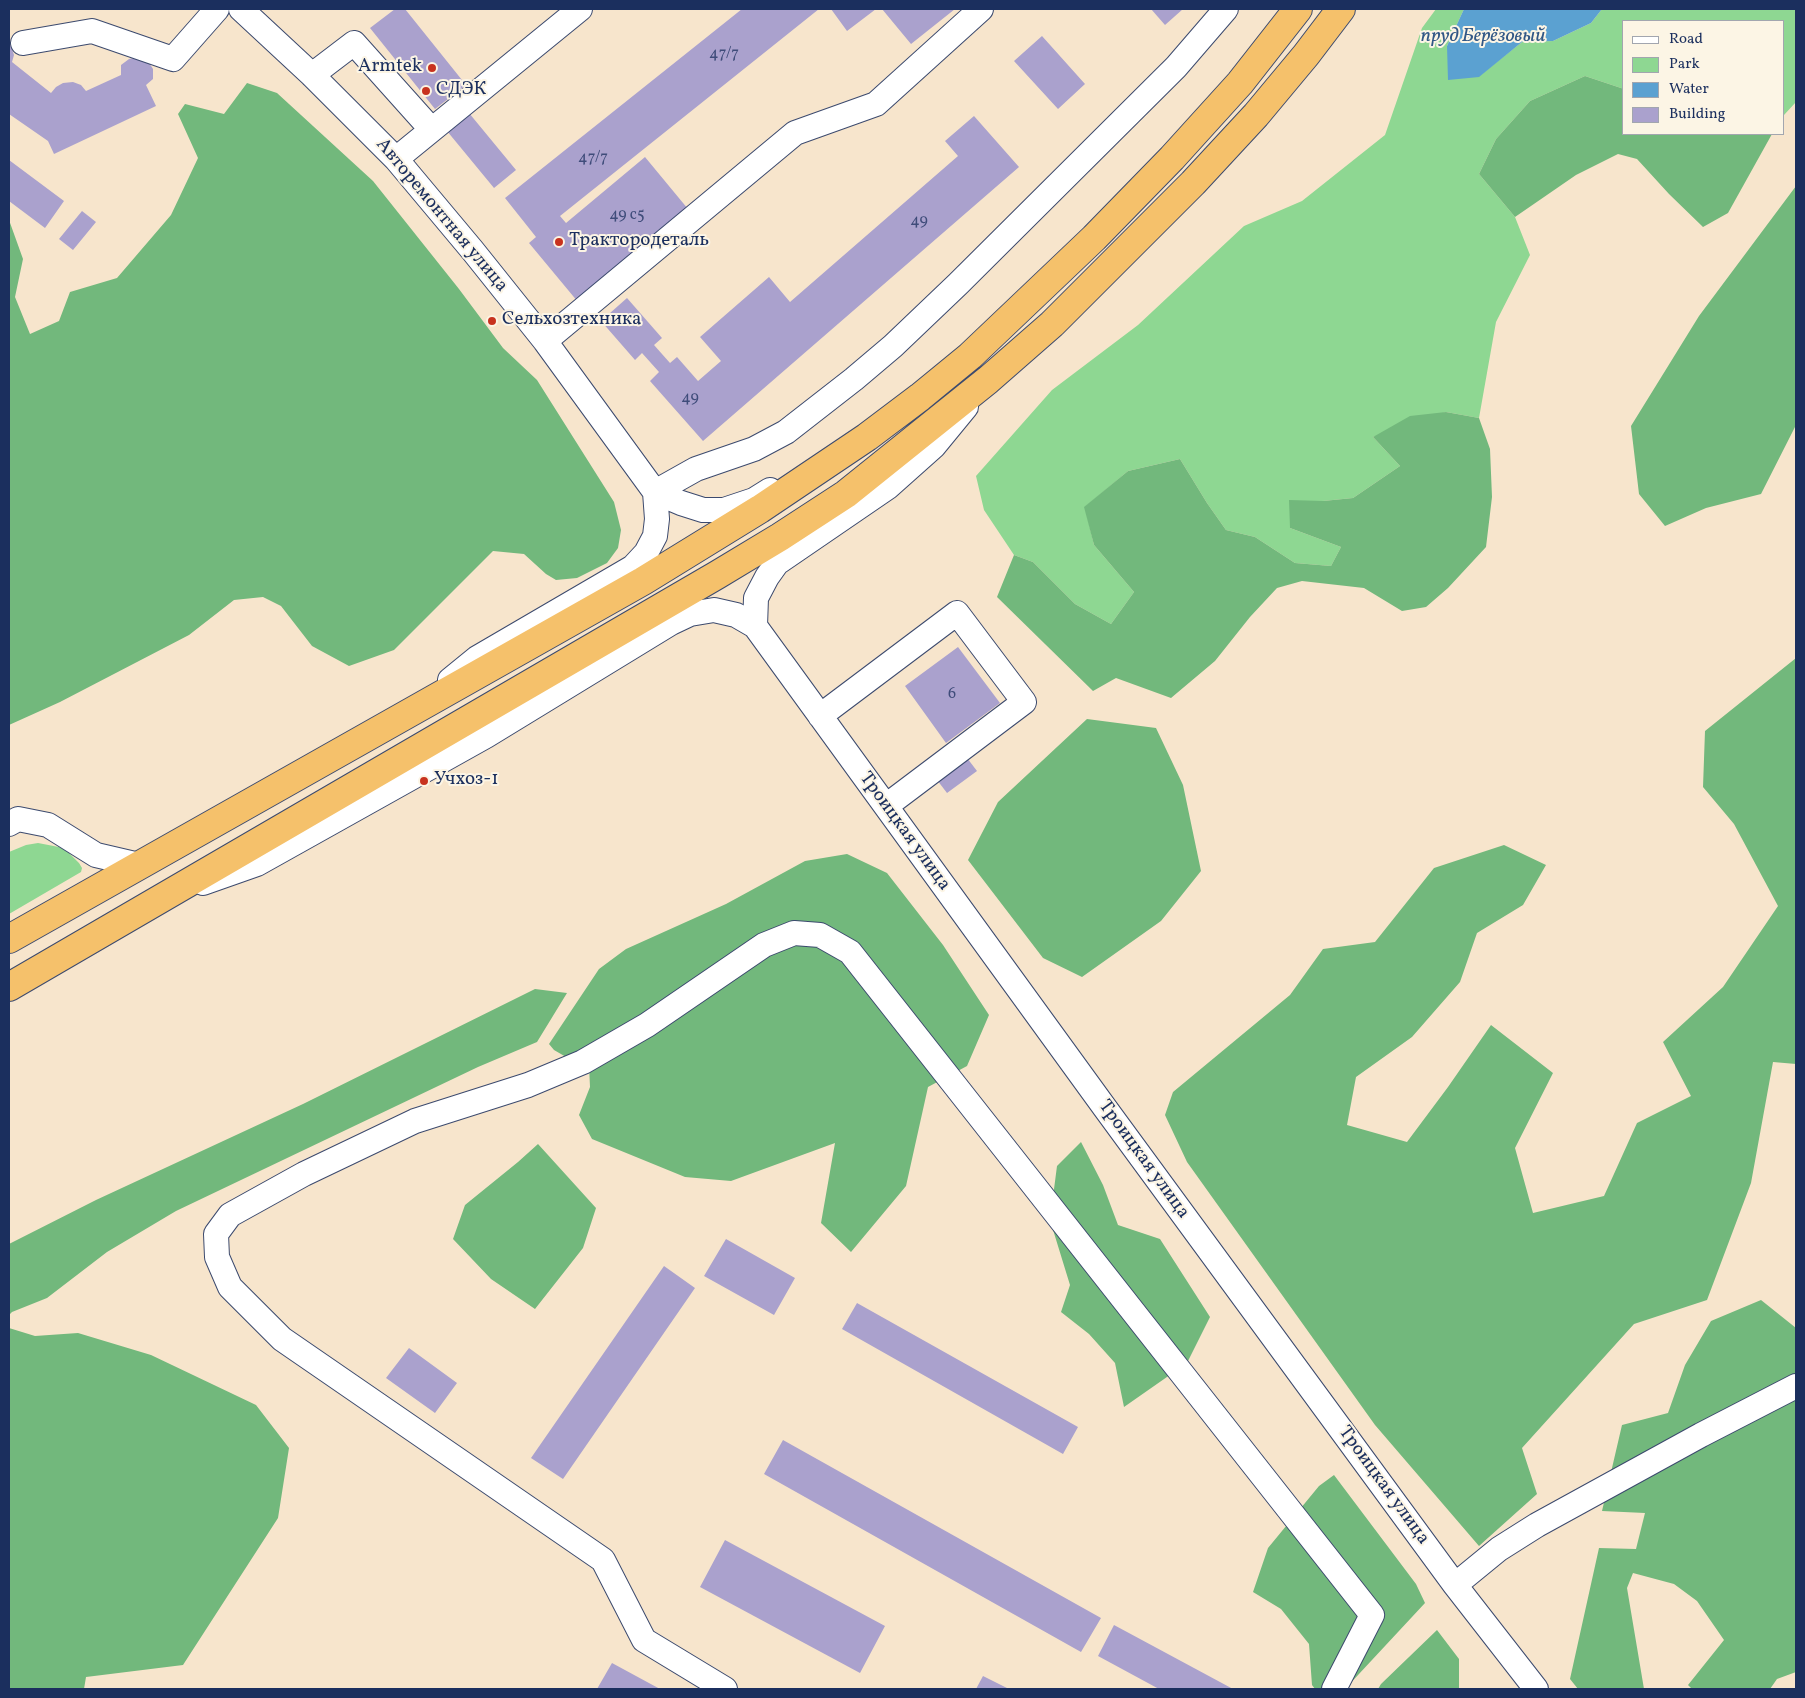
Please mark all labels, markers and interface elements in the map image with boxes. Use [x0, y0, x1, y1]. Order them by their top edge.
legend [1622, 20, 1785, 135]
water label: пруд Берёзовый [1421, 25, 1545, 49]
text: Road [1669, 29, 1703, 50]
house number: 47/7 [709, 45, 739, 65]
text: Park [1669, 54, 1700, 75]
place label: Armtek [358, 57, 422, 79]
marker: Armtek [426, 62, 438, 74]
text: Water [1669, 79, 1709, 100]
place label: СДЭК [436, 80, 486, 102]
marker: СДЭК [420, 85, 432, 97]
text: Building [1669, 104, 1725, 125]
street label: Авторемонтная улица [370, 135, 512, 297]
house number: 47/7 [578, 149, 608, 169]
house number: 49 с5 [609, 206, 645, 226]
house number: 49 [910, 212, 928, 232]
place label: Трактородеталь [569, 231, 709, 253]
marker: Трактородеталь [553, 236, 565, 248]
place label: Сельхозтехника [502, 310, 642, 332]
marker: Сельхозтехника [486, 315, 498, 327]
house number: 49 [681, 389, 699, 409]
house number: 6 [948, 685, 956, 705]
street label: Троицкая улица [853, 768, 955, 896]
place label: Учхоз-1 [434, 770, 499, 792]
marker: Учхоз-1 [418, 775, 430, 787]
street label: Троицкая улица [1092, 1096, 1194, 1224]
street label: Троицкая улица [1332, 1422, 1434, 1550]

